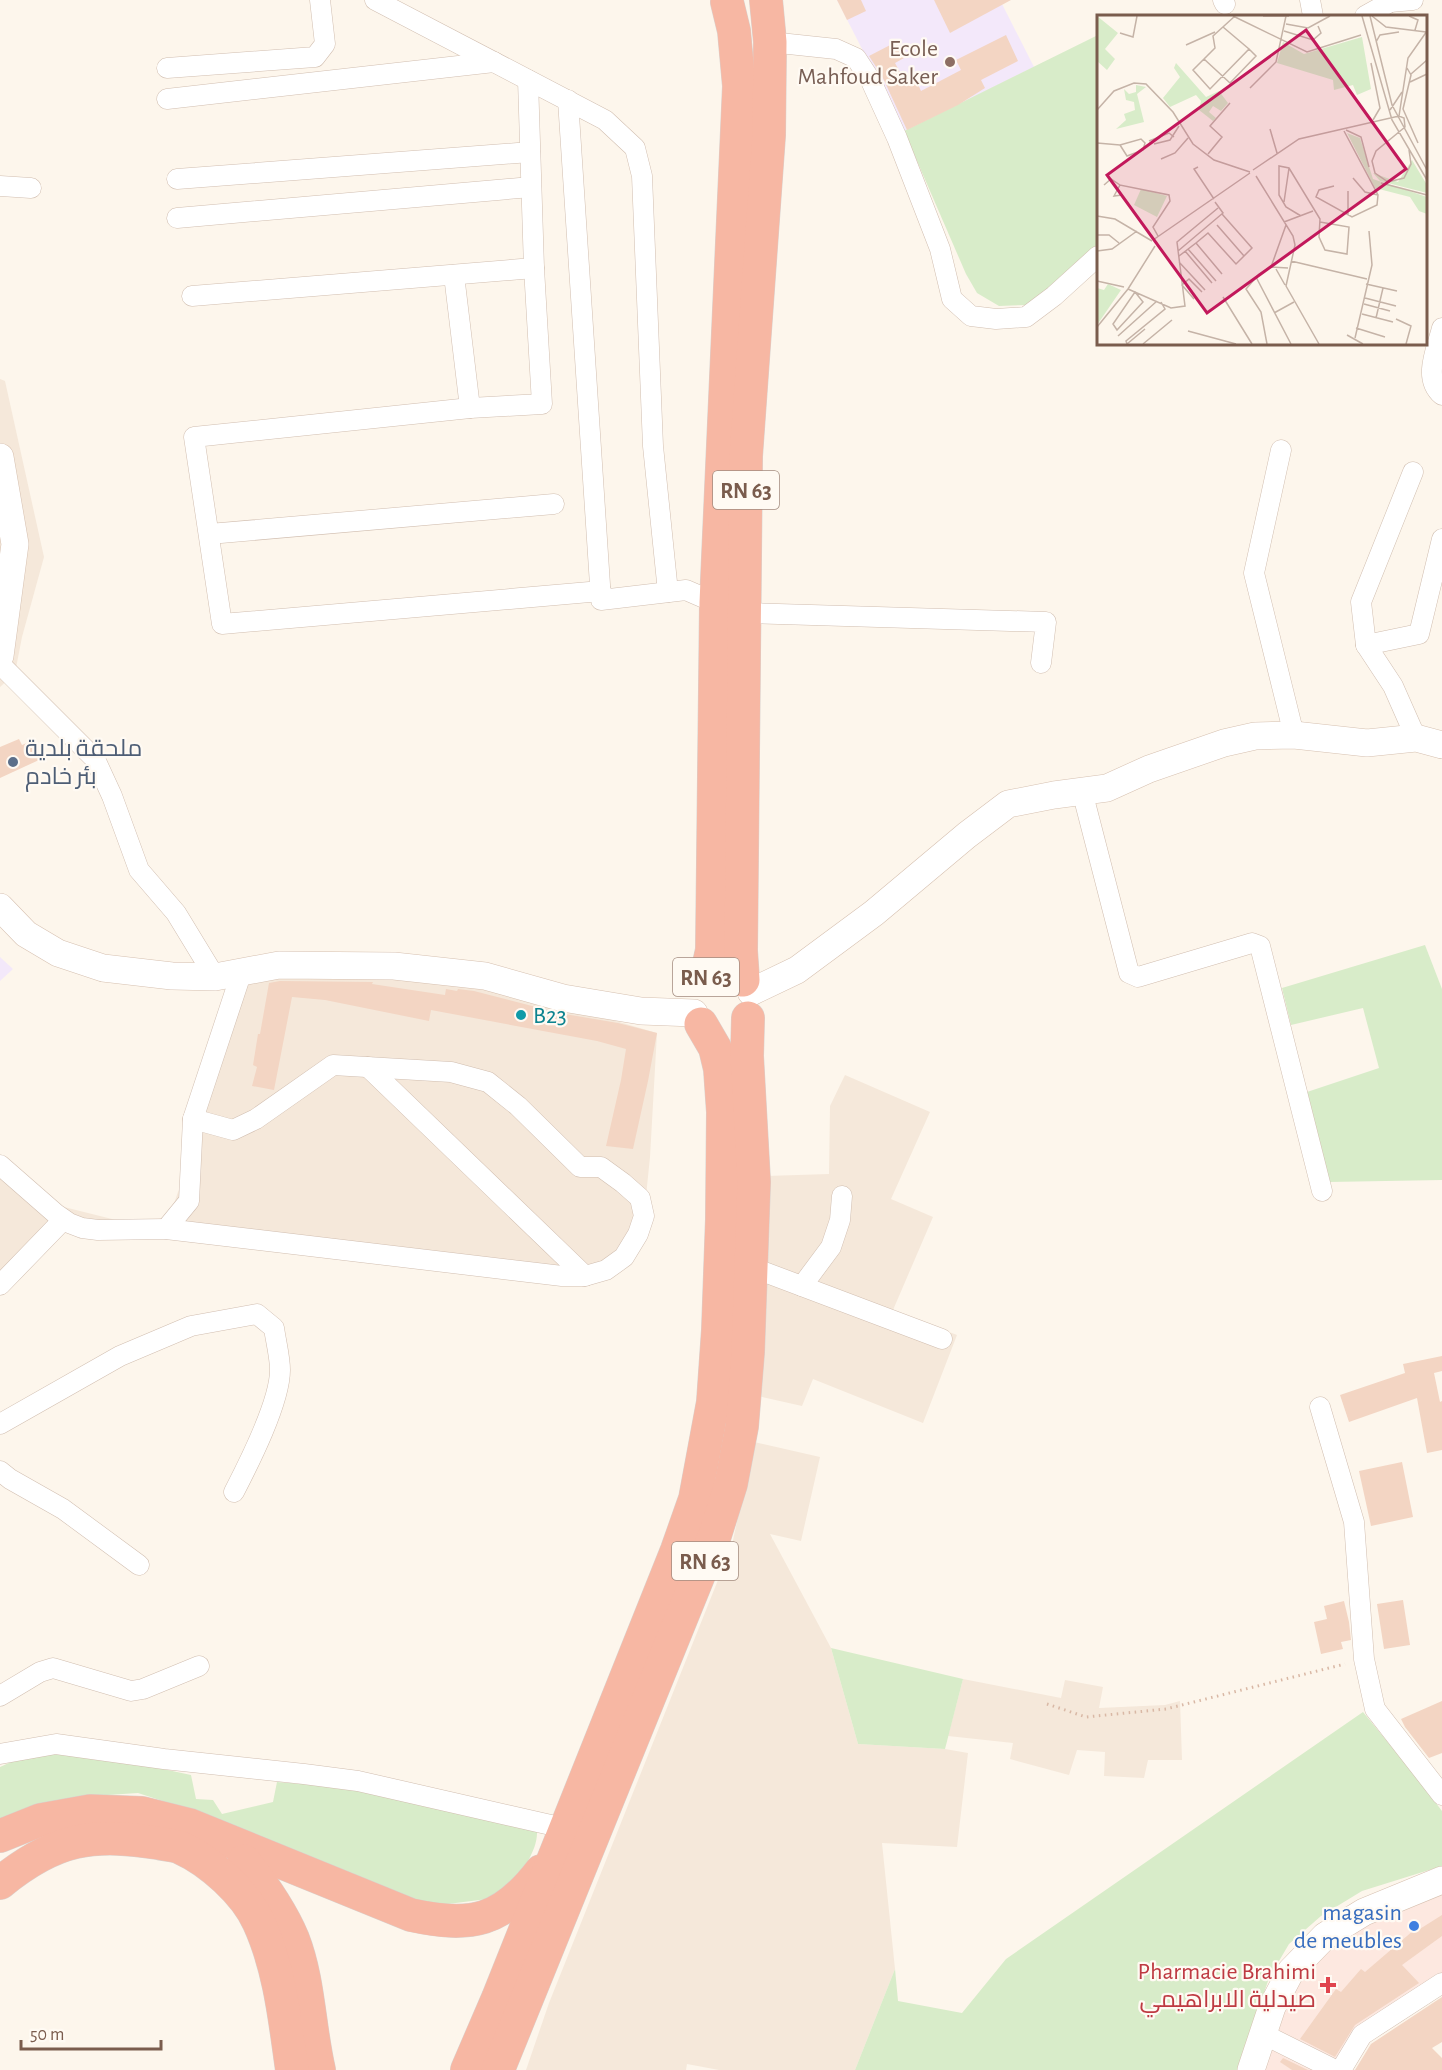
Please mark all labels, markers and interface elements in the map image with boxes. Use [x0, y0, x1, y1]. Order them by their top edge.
inset map [1097, 15, 1427, 345]
place label: Ecole Mahfoud Saker [797, 37, 938, 89]
marker: Ecole Mahfoud Saker [943, 55, 957, 69]
road number: RN 63 [713, 471, 779, 509]
place label: ملحقة بلدية بئر خادم [25, 737, 142, 792]
marker: ملحقة بلدية بئر خادم [6, 755, 20, 769]
road number: RN 63 [673, 958, 739, 996]
place label: B23 [533, 1004, 567, 1028]
marker: B23 [514, 1008, 528, 1022]
road number: RN 63 [672, 1542, 738, 1580]
place label: magasin de meubles [1294, 1901, 1402, 1953]
marker: magasin de meubles [1407, 1919, 1421, 1933]
place label: Pharmacie Brahimi صيدلية الابراهيمي [1138, 1960, 1316, 2018]
marker: Pharmacie Brahimi صيدلية الابراهيمي [1321, 1978, 1335, 1992]
scale bar [21, 2013, 160, 2051]
text: 50 m [30, 2026, 64, 2044]

